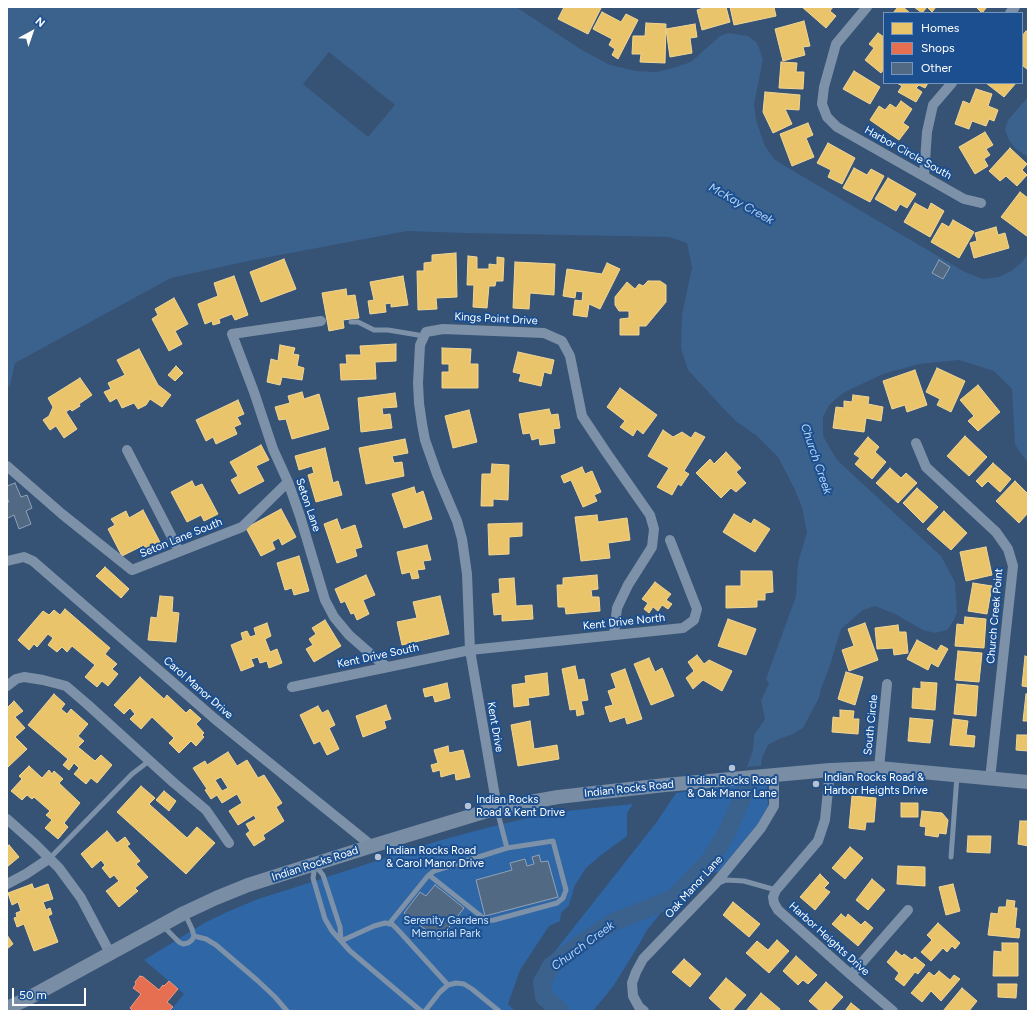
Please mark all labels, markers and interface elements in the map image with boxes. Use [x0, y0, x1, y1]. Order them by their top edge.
north arrow [12, 12, 52, 52]
legend [883, 12, 1023, 84]
text: N [33, 15, 47, 30]
text: Homes [921, 21, 959, 35]
text: Shops [921, 41, 955, 55]
text: Other [921, 61, 952, 75]
street label: Harbor Circle South [862, 124, 954, 182]
water label: McKay Creek [706, 180, 776, 228]
street label: Kings Point Drive [454, 310, 538, 328]
water label: Church Creek [797, 422, 835, 496]
street label: Seton Lane [293, 477, 323, 533]
street label: Seton Lane South [138, 515, 224, 561]
street label: Church Creek Point [984, 568, 1006, 664]
street label: Kent Drive North [582, 611, 666, 633]
street label: Kent Drive South [336, 641, 420, 671]
street label: Carol Manor Drive [160, 654, 236, 722]
street label: South Circle [861, 694, 881, 756]
street label: Kent Drive [484, 701, 506, 753]
marker: Indian Rocks Road & Oak Manor Lane [727, 763, 737, 773]
place label: Indian Rocks Road & Harbor Heights Drive [824, 771, 928, 797]
place label: Indian Rocks Road & Oak Manor Lane [687, 774, 777, 800]
street label: Indian Rocks Road [583, 778, 675, 800]
marker: Indian Rocks Road & Harbor Heights Drive [811, 779, 821, 789]
place label: Indian Rocks Road & Kent Drive [476, 793, 565, 819]
marker: Indian Rocks Road & Kent Drive [463, 801, 473, 811]
street label: Indian Rocks Road [270, 844, 360, 884]
place label: Indian Rocks Road & Carol Manor Drive [386, 844, 484, 870]
marker: Indian Rocks Road & Carol Manor Drive [373, 852, 383, 862]
street label: Oak Manor Lane [662, 853, 726, 921]
street label: Harbor Heights Drive [786, 899, 872, 979]
park label: Serenity Gardens Memorial Park [403, 914, 489, 940]
water label: Church Creek [549, 918, 617, 974]
scale bar [14, 980, 88, 1006]
text: 50 m [19, 988, 47, 1002]

